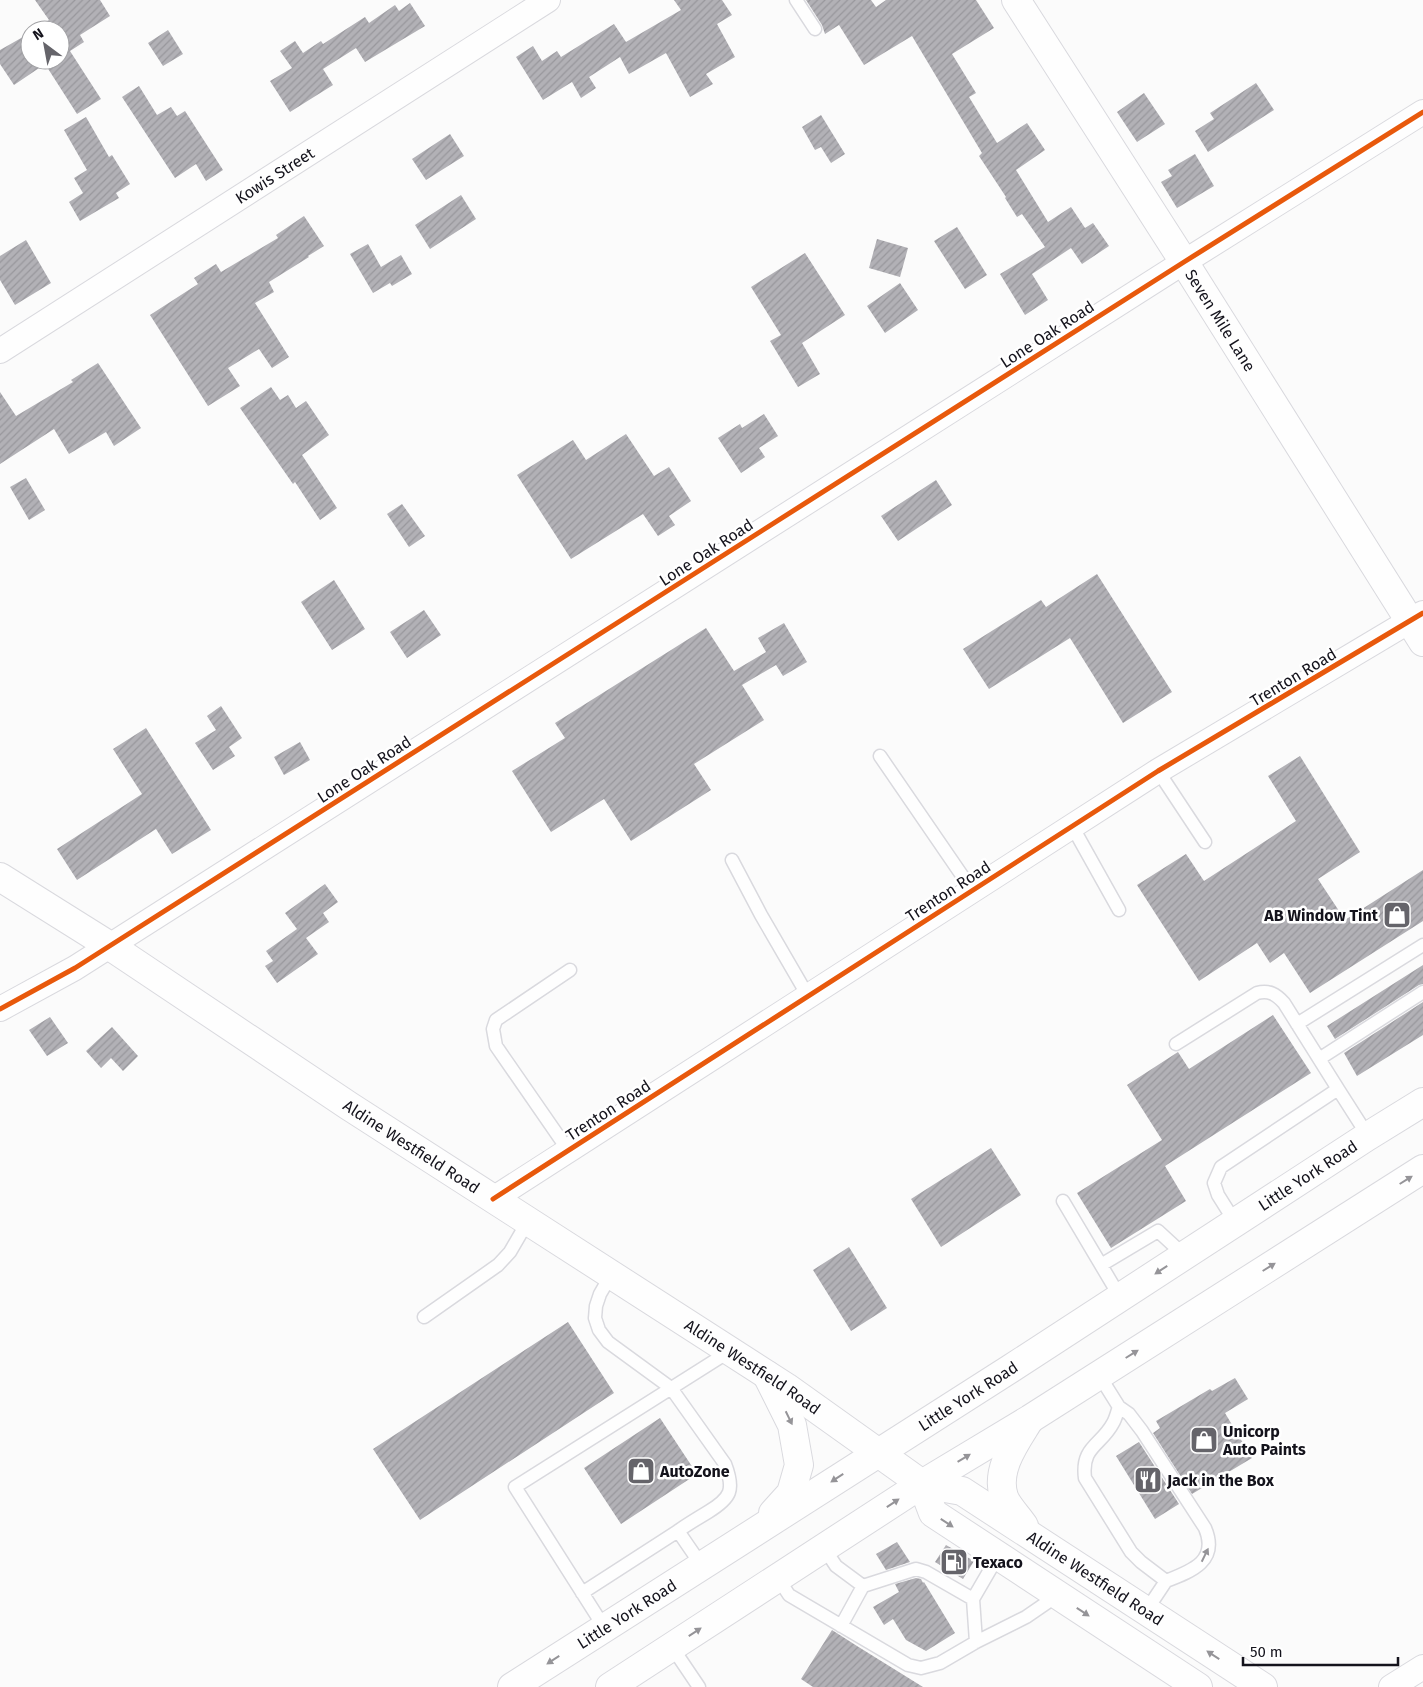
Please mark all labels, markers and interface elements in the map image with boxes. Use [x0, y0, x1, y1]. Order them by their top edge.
north arrow [20, 20, 70, 70]
text: N [30, 25, 47, 44]
street label: Kowis Street [232, 143, 318, 208]
street label: Seven Mile Lane [1181, 266, 1259, 375]
street label: Lone Oak Road [997, 297, 1098, 372]
street label: Lone Oak Road [656, 515, 757, 590]
street label: Trenton Road [1247, 644, 1340, 711]
street label: Lone Oak Road [314, 732, 415, 807]
street label: Trenton Road [902, 857, 994, 926]
shop icon: AB Window Tint [1382, 900, 1412, 930]
place label: AB Window Tint [1263, 906, 1379, 925]
street label: Trenton Road [562, 1076, 654, 1145]
street label: Aldine Westfield Road [339, 1096, 483, 1198]
street label: Little York Road [1255, 1137, 1361, 1215]
one-way arrow [1400, 1175, 1413, 1185]
one-way arrow [1262, 1262, 1276, 1272]
one-way arrow [1155, 1265, 1168, 1275]
street label: Aldine Westfield Road [681, 1315, 824, 1419]
one-way arrow [1125, 1350, 1139, 1359]
street label: Little York Road [915, 1357, 1022, 1435]
one-way arrow [785, 1410, 793, 1425]
place label: Unicorp Auto Paints [1222, 1422, 1306, 1459]
shop icon: Unicorp Auto Paints [1189, 1425, 1219, 1455]
one-way arrow [957, 1454, 971, 1463]
shop icon: AutoZone [626, 1456, 656, 1486]
place label: AutoZone [659, 1462, 730, 1481]
restaurant icon: Jack in the Box [1133, 1465, 1163, 1495]
place label: Jack in the Box [1166, 1471, 1275, 1490]
one-way arrow [831, 1474, 844, 1483]
one-way arrow [886, 1498, 900, 1508]
one-way arrow [941, 1518, 954, 1527]
street label: Aldine Westfield Road [1024, 1527, 1167, 1630]
fuel station icon: Texaco [939, 1547, 969, 1577]
one-way arrow [1201, 1548, 1210, 1563]
place label: Texaco [973, 1553, 1023, 1572]
street label: Little York Road [574, 1575, 680, 1653]
one-way arrow [1077, 1607, 1090, 1617]
one-way arrow [689, 1627, 702, 1637]
scale bar [1243, 1634, 1398, 1666]
text: 50 m [1250, 1643, 1283, 1661]
one-way arrow [1207, 1650, 1220, 1660]
one-way arrow [546, 1656, 560, 1665]

